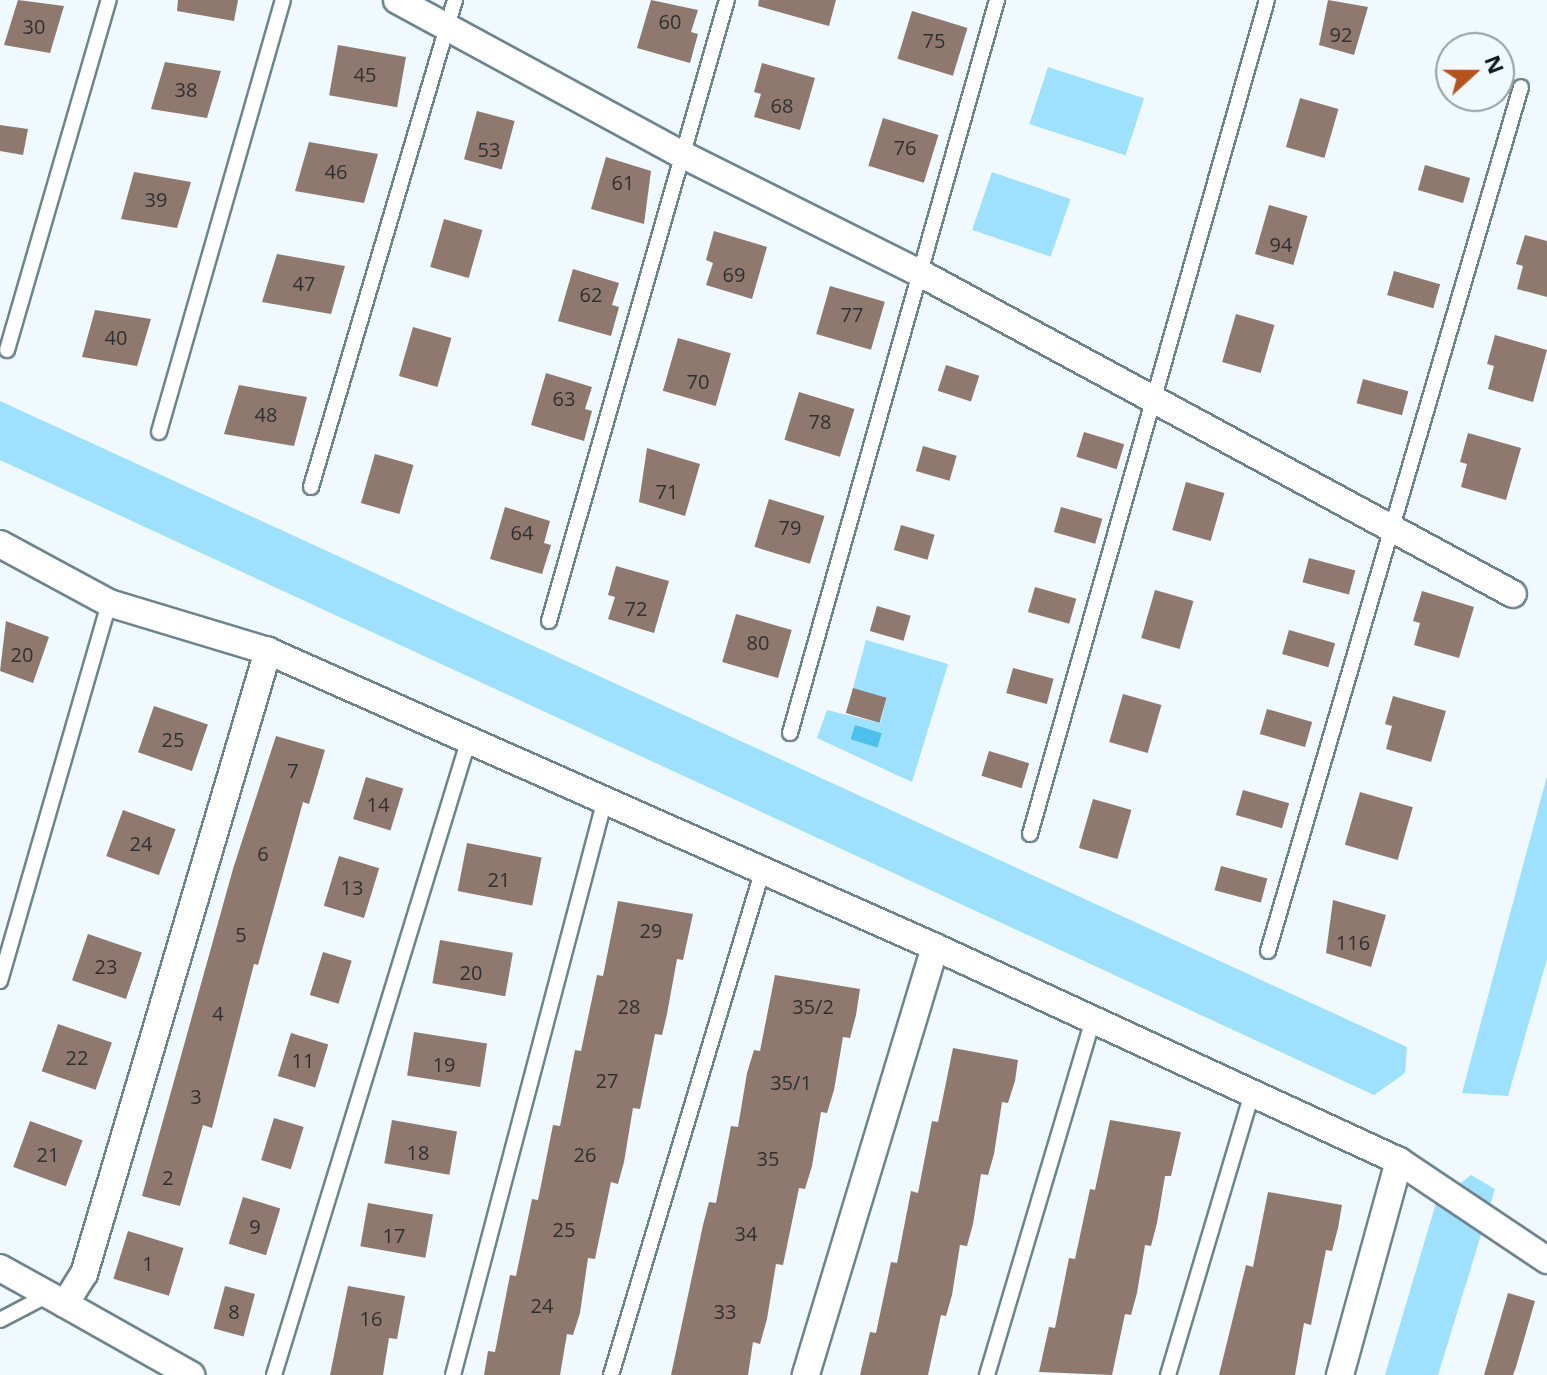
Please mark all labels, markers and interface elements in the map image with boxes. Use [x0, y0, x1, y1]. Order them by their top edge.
house number: 60 [659, 9, 681, 33]
house number: 30 [23, 14, 45, 38]
house number: 92 [1330, 22, 1352, 46]
house number: 75 [923, 28, 945, 52]
north arrow [1435, 32, 1515, 112]
text: N [1478, 50, 1513, 78]
house number: 45 [354, 62, 376, 86]
house number: 38 [175, 77, 197, 101]
house number: 68 [771, 93, 793, 117]
house number: 76 [894, 135, 916, 159]
house number: 53 [478, 137, 500, 161]
house number: 46 [325, 159, 347, 183]
house number: 61 [612, 170, 634, 194]
house number: 39 [145, 187, 167, 211]
house number: 94 [1270, 232, 1292, 256]
house number: 69 [723, 262, 745, 286]
house number: 47 [293, 271, 315, 295]
house number: 62 [580, 282, 602, 306]
house number: 77 [841, 302, 863, 326]
house number: 40 [105, 325, 127, 349]
house number: 70 [687, 369, 709, 393]
house number: 63 [553, 386, 575, 410]
house number: 48 [255, 402, 277, 426]
house number: 78 [809, 409, 831, 433]
house number: 71 [656, 479, 678, 503]
house number: 79 [779, 515, 801, 539]
house number: 64 [511, 520, 533, 544]
house number: 72 [625, 596, 647, 620]
house number: 80 [747, 630, 769, 654]
house number: 20 [11, 642, 33, 666]
house number: 25 [162, 727, 184, 751]
house number: 7 [287, 758, 299, 782]
house number: 14 [367, 792, 389, 816]
house number: 24 [130, 831, 152, 855]
house number: 6 [257, 841, 269, 865]
house number: 21 [488, 867, 510, 891]
house number: 13 [341, 875, 363, 899]
house number: 29 [640, 918, 662, 942]
house number: 5 [235, 922, 247, 946]
house number: 116 [1336, 930, 1370, 954]
house number: 23 [95, 954, 117, 978]
house number: 20 [460, 960, 482, 984]
house number: 28 [618, 994, 640, 1018]
house number: 35/2 [792, 994, 834, 1018]
house number: 4 [212, 1001, 224, 1025]
house number: 22 [66, 1045, 88, 1069]
house number: 11 [292, 1048, 314, 1072]
house number: 19 [433, 1052, 455, 1076]
house number: 27 [596, 1068, 618, 1092]
house number: 35/1 [770, 1070, 812, 1094]
house number: 3 [190, 1084, 202, 1108]
house number: 18 [407, 1140, 429, 1164]
house number: 21 [37, 1142, 59, 1166]
house number: 26 [574, 1142, 596, 1166]
house number: 35 [757, 1146, 779, 1170]
house number: 2 [162, 1165, 174, 1189]
house number: 9 [249, 1214, 261, 1238]
house number: 25 [553, 1217, 575, 1241]
house number: 34 [735, 1221, 757, 1245]
house number: 17 [383, 1223, 405, 1247]
house number: 1 [142, 1251, 154, 1275]
house number: 24 [531, 1293, 553, 1317]
house number: 8 [228, 1299, 240, 1323]
house number: 33 [714, 1299, 736, 1323]
house number: 16 [360, 1306, 382, 1330]

